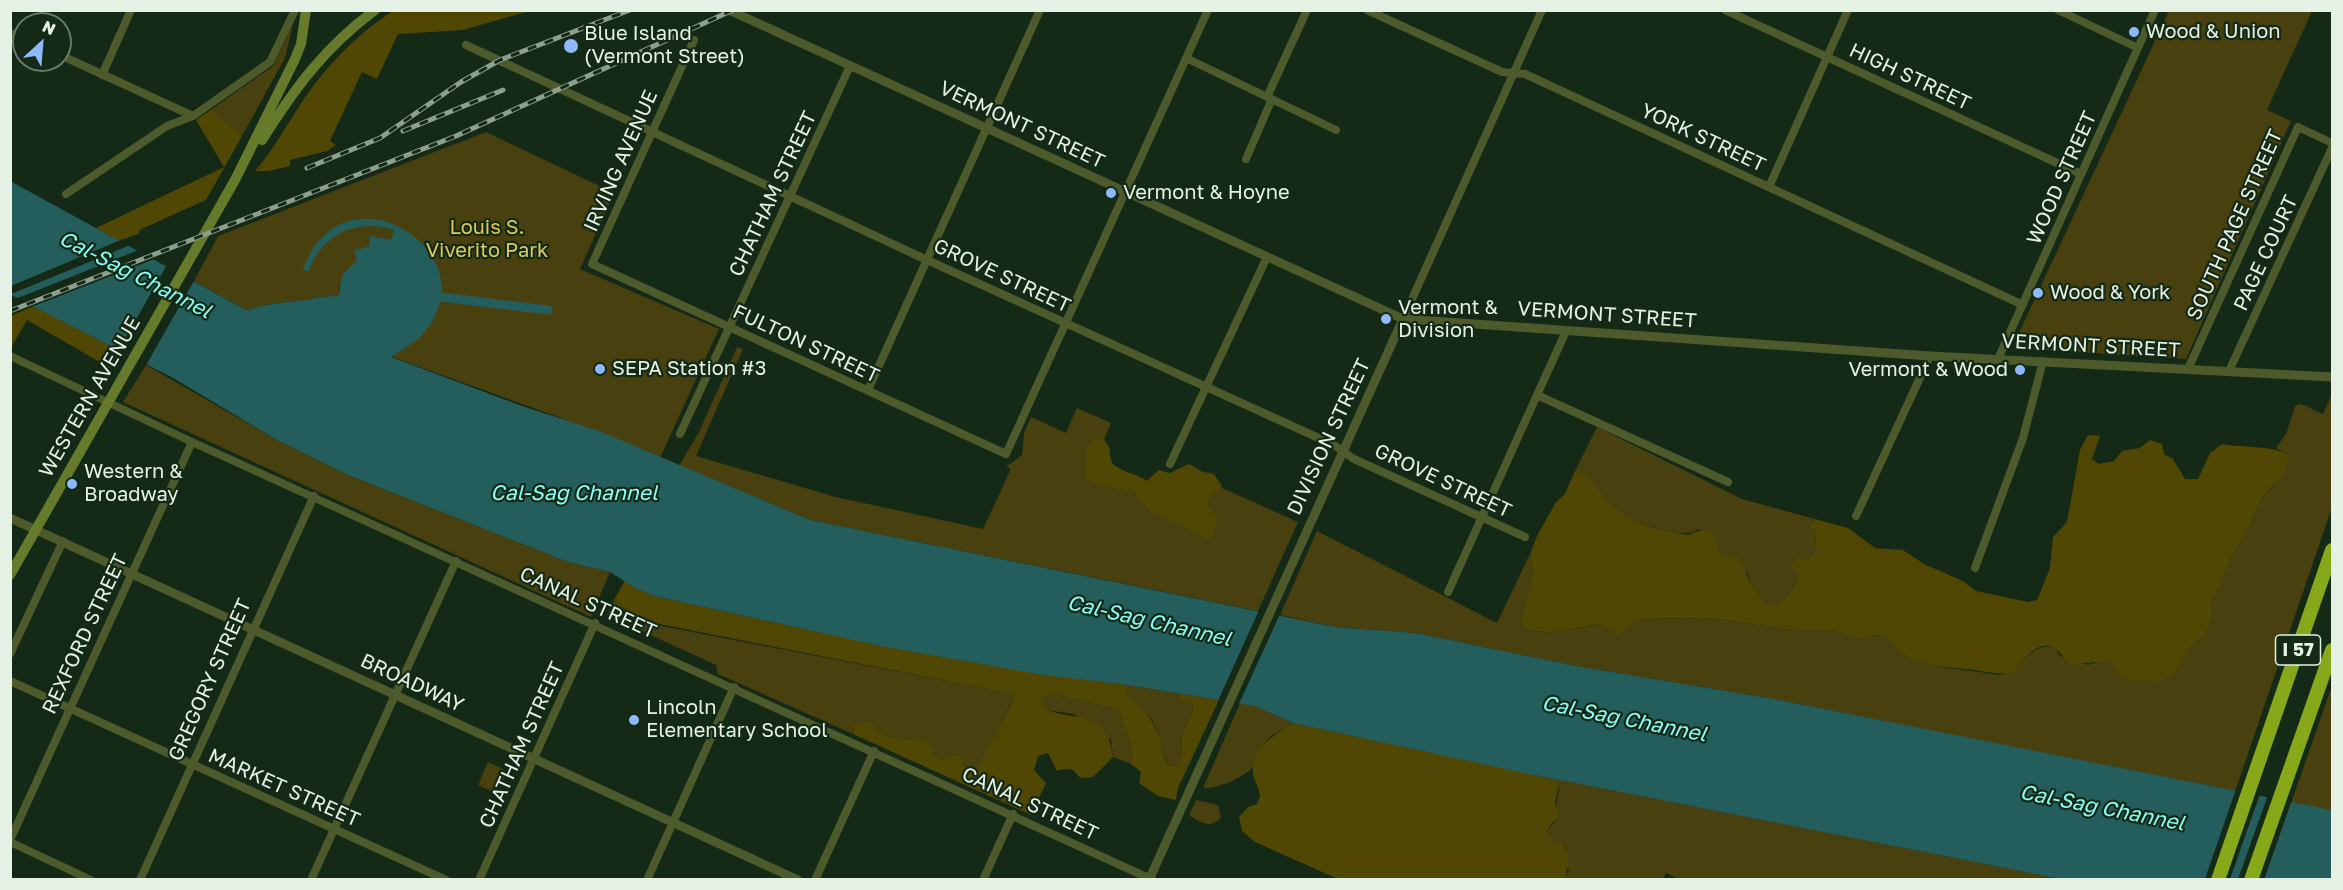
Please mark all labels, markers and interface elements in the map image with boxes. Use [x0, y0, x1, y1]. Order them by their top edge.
north arrow [12, 12, 72, 72]
text: N [39, 16, 59, 39]
place label: Wood & Union [2146, 20, 2281, 44]
place label: Blue Island (Vermont Street) [584, 22, 745, 69]
marker: Wood & Union [2127, 25, 2141, 39]
marker: Blue Island (Vermont Street) [562, 37, 580, 55]
street label: HIGH STREET [1845, 38, 1975, 116]
street label: VERMONT STREET [936, 76, 1108, 174]
street label: IRVING AVENUE [579, 86, 663, 236]
street label: YORK STREET [1637, 99, 1769, 177]
street label: CHATHAM STREET [724, 108, 822, 280]
street label: WOOD STREET [2022, 108, 2102, 248]
street label: SOUTH PAGE STREET [2182, 126, 2288, 324]
place label: Vermont & Hoyne [1123, 181, 1290, 205]
marker: Vermont & Hoyne [1104, 186, 1118, 200]
street label: PAGE COURT [2229, 191, 2303, 315]
park label: Louis S. Viverito Park [426, 216, 548, 263]
water label: Cal-Sag Channel [55, 226, 215, 324]
street label: GROVE STREET [930, 234, 1074, 318]
place label: Wood & York [2050, 281, 2170, 305]
marker: Wood & York [2031, 286, 2045, 300]
place label: Vermont & Division [1398, 296, 1498, 343]
street label: VERMONT STREET [1517, 297, 1697, 333]
street label: FULTON STREET [729, 300, 883, 388]
street label: WESTERN AVENUE [34, 312, 146, 482]
marker: Vermont & Division [1379, 312, 1393, 326]
street label: VERMONT STREET [2001, 329, 2181, 363]
street label: DIVISION STREET [1282, 355, 1376, 519]
place label: SEPA Station #3 [612, 357, 766, 381]
place label: Vermont & Wood [1849, 358, 2008, 382]
marker: SEPA Station #3 [593, 362, 607, 376]
marker: Vermont & Wood [2013, 363, 2027, 377]
street label: GROVE STREET [1371, 439, 1515, 523]
place label: Western & Broadway [84, 460, 183, 507]
marker: Western & Broadway [65, 477, 79, 491]
water label: Cal-Sag Channel [490, 480, 658, 506]
street label: REXFORD STREET [37, 550, 133, 718]
street label: CANAL STREET [516, 562, 660, 644]
water label: Cal-Sag Channel [1065, 590, 1233, 652]
street label: GREGORY STREET [163, 595, 257, 765]
road number: I 57 [2276, 635, 2320, 665]
street label: BROADWAY [357, 649, 467, 717]
street label: CHATHAM STREET [475, 658, 569, 832]
water label: Cal-Sag Channel [1539, 691, 1709, 747]
place label: Lincoln Elementary School [646, 696, 828, 743]
marker: Lincoln Elementary School [627, 713, 641, 727]
street label: MARKET STREET [204, 744, 364, 832]
street label: CANAL STREET [958, 762, 1102, 846]
water label: Cal-Sag Channel [2017, 780, 2187, 836]

